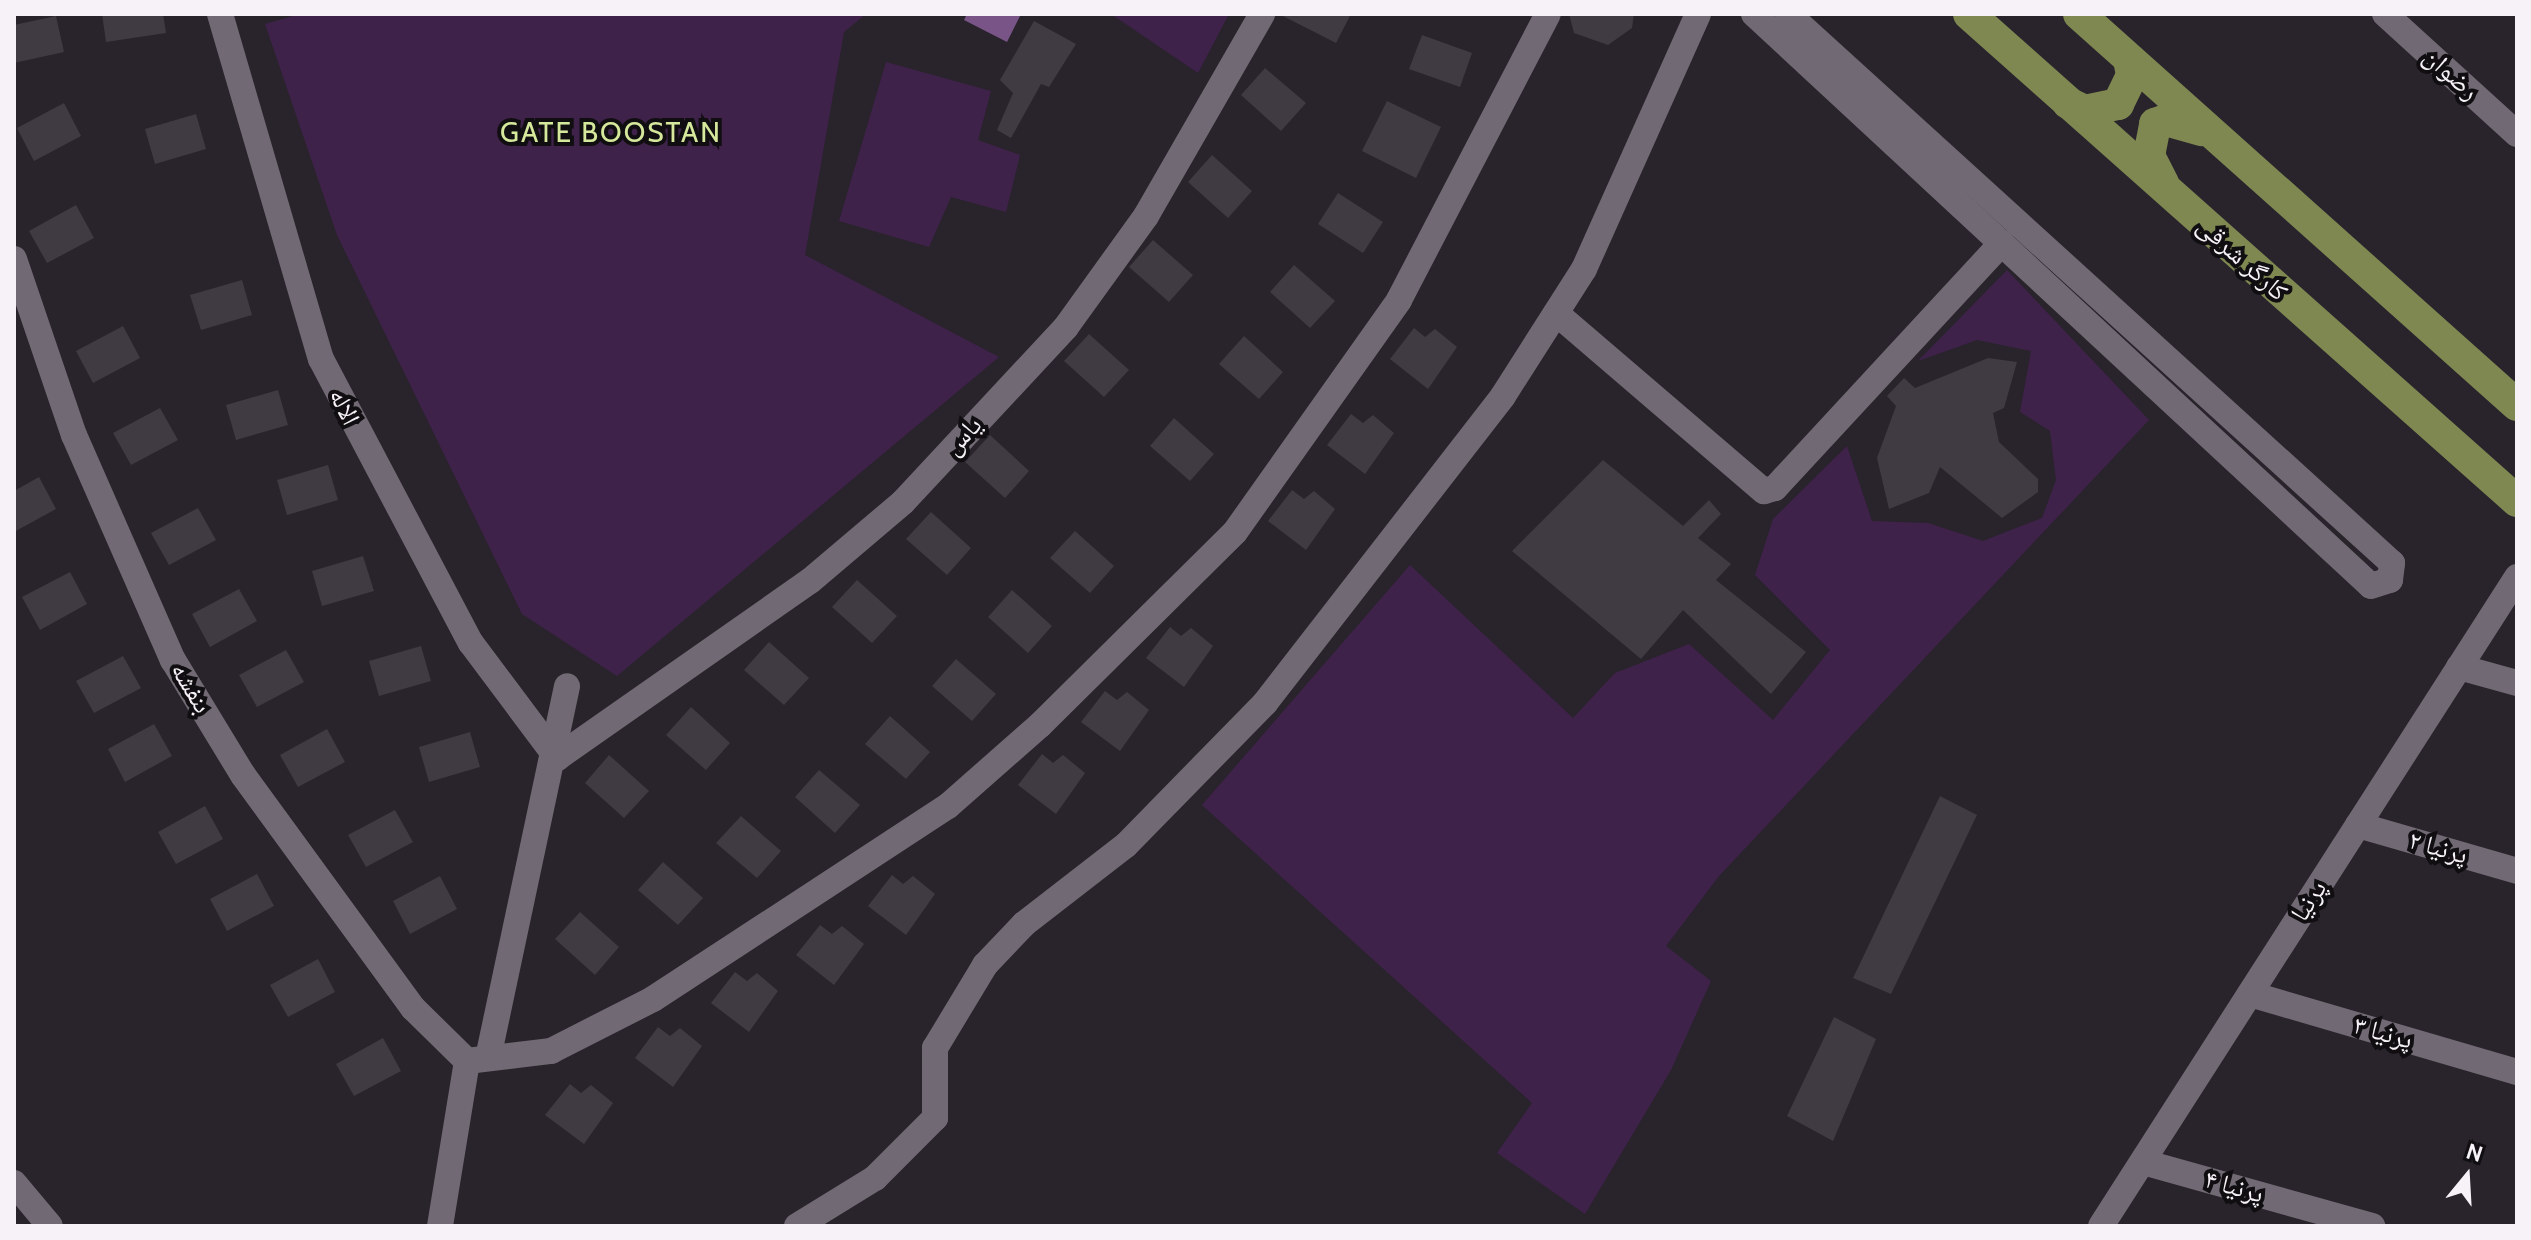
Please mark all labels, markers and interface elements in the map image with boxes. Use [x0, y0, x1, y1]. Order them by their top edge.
street label: رضوان [2417, 41, 2485, 107]
district label: GATE BOOSTAN [500, 115, 722, 149]
street label: کارگر شرقی [2190, 210, 2294, 308]
street label: الاله [322, 384, 366, 430]
street label: یاس [937, 410, 989, 462]
street label: بنفشه [164, 657, 218, 719]
street label: پرنیا ۲ [2405, 825, 2471, 871]
street label: پرنیا [2284, 875, 2334, 927]
street label: پرنیا ۳ [2350, 1010, 2416, 1056]
north arrow [2427, 1136, 2507, 1216]
text: N [2463, 1137, 2486, 1168]
street label: پرنیا ۴ [2201, 1164, 2267, 1210]

